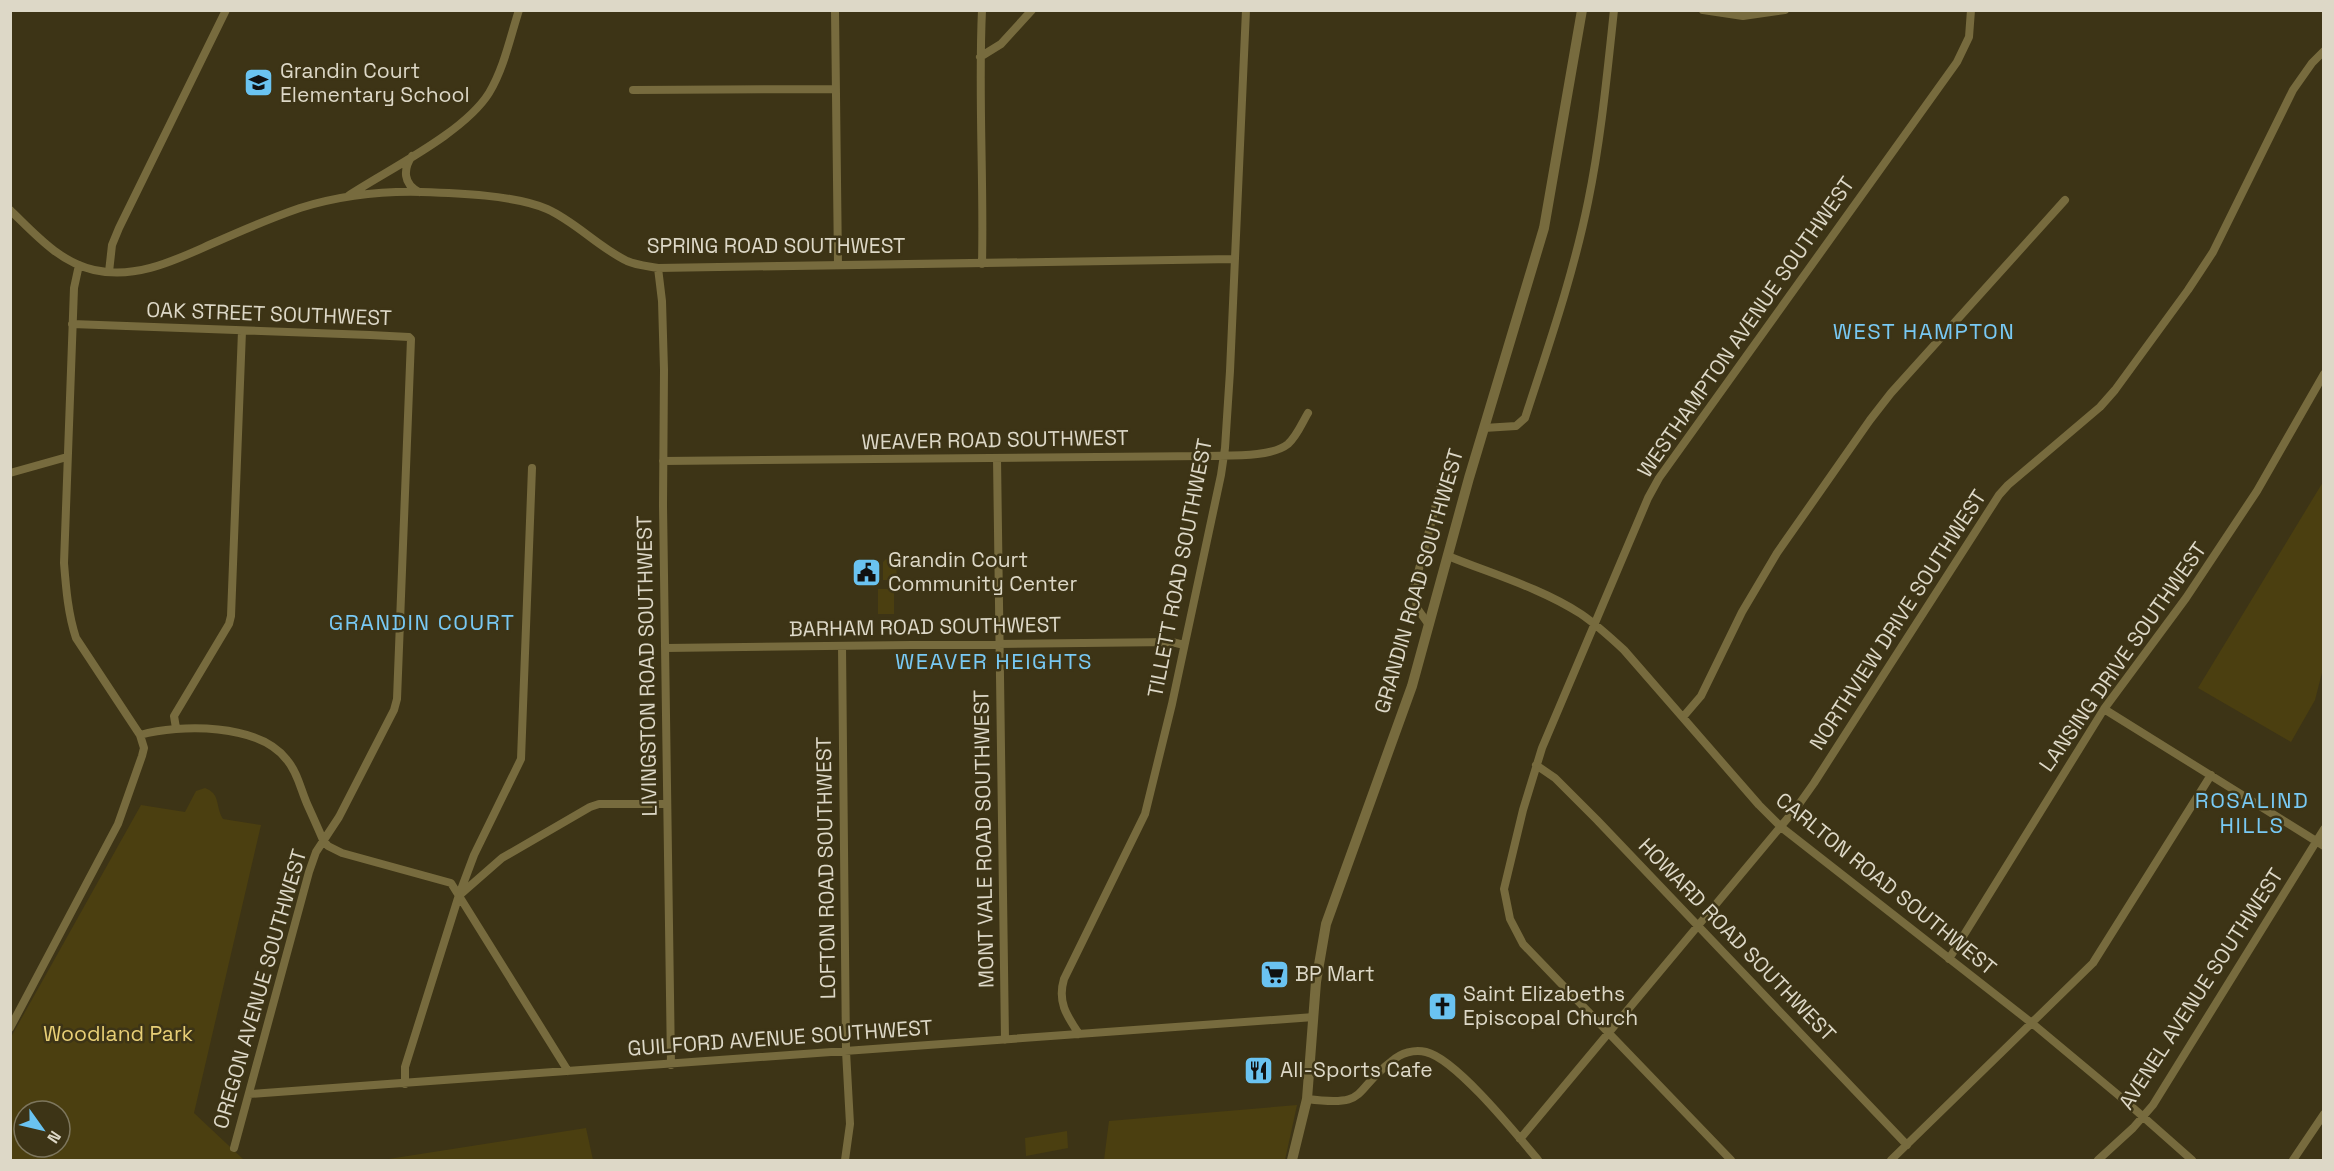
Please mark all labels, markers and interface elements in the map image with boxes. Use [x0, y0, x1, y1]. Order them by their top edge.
place label: Grandin Court Elementary School [280, 57, 470, 108]
school or university icon: Grandin Court Elementary School [243, 67, 275, 99]
street label: WESTHAMPTON AVENUE SOUTHWEST [1631, 171, 1860, 482]
street label: SPRING ROAD SOUTHWEST [647, 232, 905, 259]
street label: OAK STREET SOUTHWEST [146, 296, 392, 331]
district label: WEST HAMPTON [1833, 317, 2015, 345]
street label: WEAVER ROAD SOUTHWEST [861, 424, 1129, 455]
street label: TILLETT ROAD SOUTHWEST [1141, 436, 1218, 700]
street label: GRANDIN ROAD SOUTHWEST [1368, 445, 1469, 716]
street label: NORTHVIEW DRIVE SOUTHWEST [1803, 484, 1992, 755]
street label: LIVINGSTON ROAD SOUTHWEST [630, 515, 663, 817]
street label: LANSING DRIVE SOUTHWEST [2033, 537, 2212, 777]
place label: Grandin Court Community Center [888, 546, 1077, 597]
public building icon: Grandin Court Community Center [851, 556, 883, 588]
district label: GRANDIN COURT [329, 608, 515, 636]
street label: BARHAM ROAD SOUTHWEST [789, 611, 1061, 642]
district label: WEAVER HEIGHTS [895, 647, 1093, 675]
street label: MONT VALE ROAD SOUTHWEST [967, 690, 1000, 988]
street label: LOFTON ROAD SOUTHWEST [810, 736, 841, 1000]
street label: CARLTON ROAD SOUTHWEST [1771, 786, 2002, 981]
district label: ROSALIND HILLS [2195, 786, 2309, 839]
street label: HOWARD ROAD SOUTHWEST [1633, 832, 1842, 1047]
street label: OREGON AVENUE SOUTHWEST [207, 846, 312, 1132]
street label: AVENEL AVENUE SOUTHWEST [2112, 863, 2289, 1115]
supermarket icon: BP Mart [1258, 958, 1290, 990]
place label: BP Mart [1295, 960, 1375, 987]
place label: Saint Elizabeths Episcopal Church [1463, 980, 1638, 1031]
church icon: Saint Elizabeths Episcopal Church [1426, 990, 1458, 1022]
street label: GUILFORD AVENUE SOUTHWEST [626, 1013, 933, 1062]
park label: Woodland Park [43, 1020, 193, 1047]
restaurant icon: All-Sports Cafe [1243, 1054, 1275, 1086]
place label: All-Sports Cafe [1280, 1056, 1433, 1083]
north arrow [12, 1099, 72, 1159]
text: N [42, 1127, 66, 1147]

